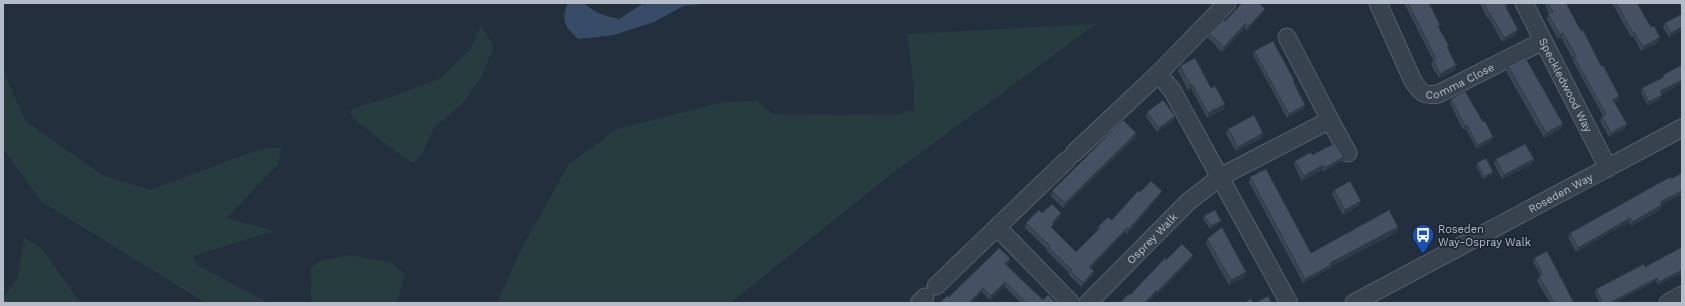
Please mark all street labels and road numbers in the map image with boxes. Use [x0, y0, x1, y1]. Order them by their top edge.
street label: Speckledwood Way [1536, 36, 1595, 135]
street label: Comma Close [1425, 61, 1497, 102]
street label: Roseden Way [1526, 171, 1595, 216]
street label: Osprey Walk [1124, 211, 1180, 267]

